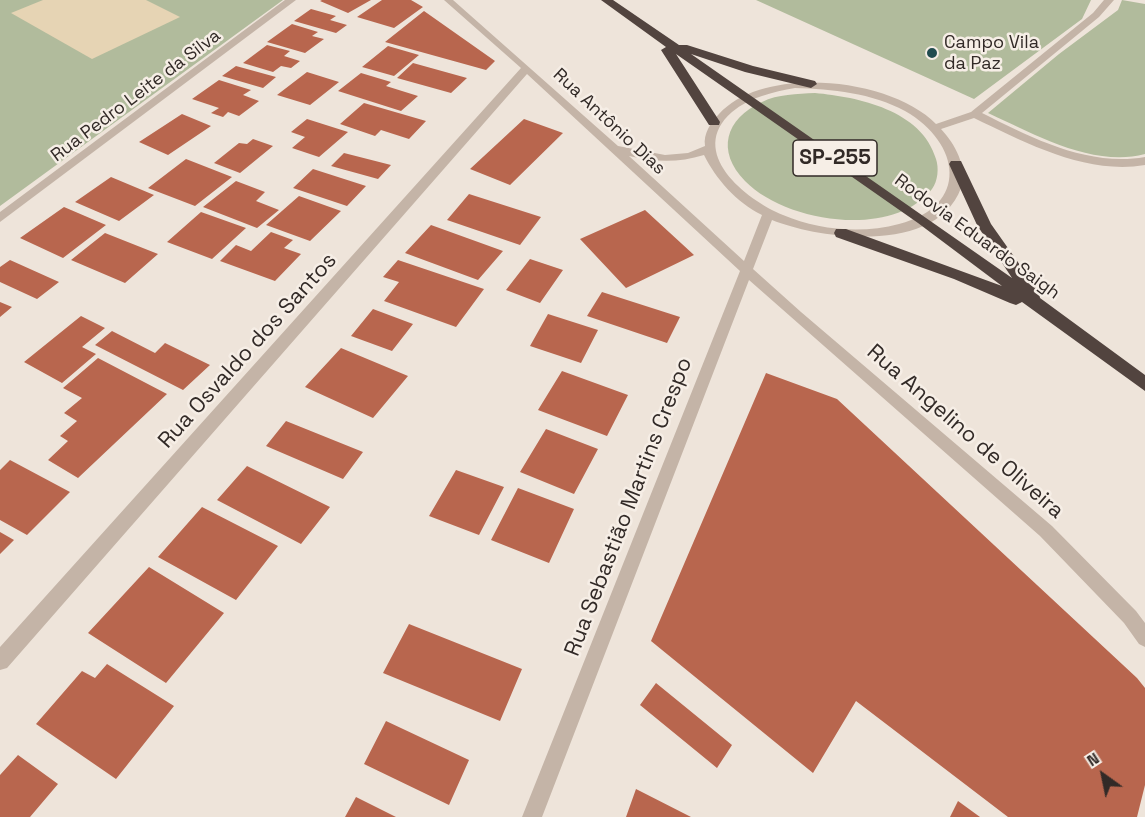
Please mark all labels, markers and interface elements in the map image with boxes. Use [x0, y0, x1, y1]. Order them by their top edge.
street label: Rua Pedro Leite da Silva [47, 25, 225, 167]
place label: Campo Vila da Paz [944, 32, 1039, 74]
marker: Campo Vila da Paz [925, 46, 939, 60]
street label: Rua Antônio Dias [548, 64, 670, 180]
road number: SP-255 [793, 140, 877, 176]
street label: Rodovia Eduardo Saigh [890, 170, 1064, 304]
street label: Rua Osvaldo dos Santos [153, 248, 343, 454]
street label: Rua Angelino de Oliveira [861, 339, 1069, 525]
street label: Rua Sebastião Martins Crespo [560, 354, 698, 660]
north arrow [1073, 745, 1133, 805]
text: N [1083, 748, 1103, 771]

